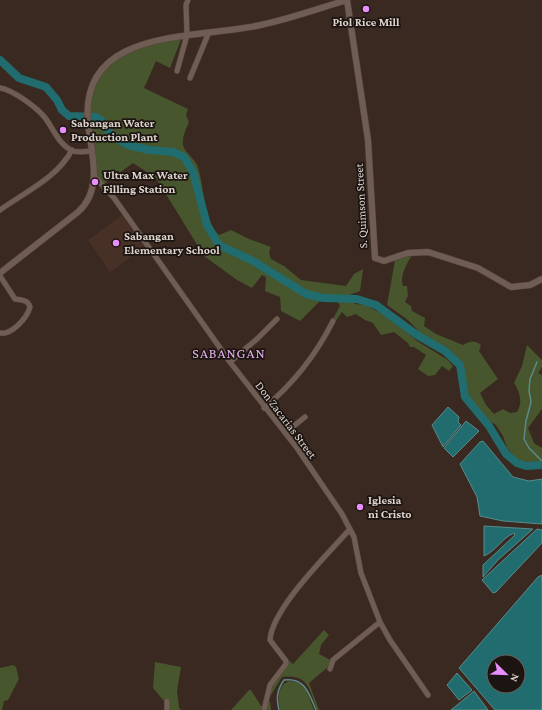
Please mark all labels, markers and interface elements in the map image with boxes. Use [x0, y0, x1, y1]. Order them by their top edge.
marker: Piol Rice Mill [361, 4, 371, 14]
place label: Piol Rice Mill [332, 15, 400, 29]
place label: Sabangan Water Production Plant [71, 116, 158, 144]
marker: Sabangan Water Production Plant [58, 125, 68, 135]
street label: S. Quimson Street [352, 162, 370, 249]
place label: Ultra Max Water Filling Station [103, 168, 188, 196]
marker: Ultra Max Water Filling Station [90, 177, 100, 187]
place label: Sabangan Elementary School [124, 229, 220, 257]
marker: Sabangan Elementary School [111, 238, 121, 248]
district label: SABANGAN [192, 345, 266, 361]
street label: Don Zacarias Street [252, 379, 320, 462]
place label: Iglesia ni Cristo [368, 493, 412, 521]
marker: Iglesia ni Cristo [355, 502, 365, 512]
north arrow [486, 654, 526, 694]
text: N [508, 672, 522, 684]

